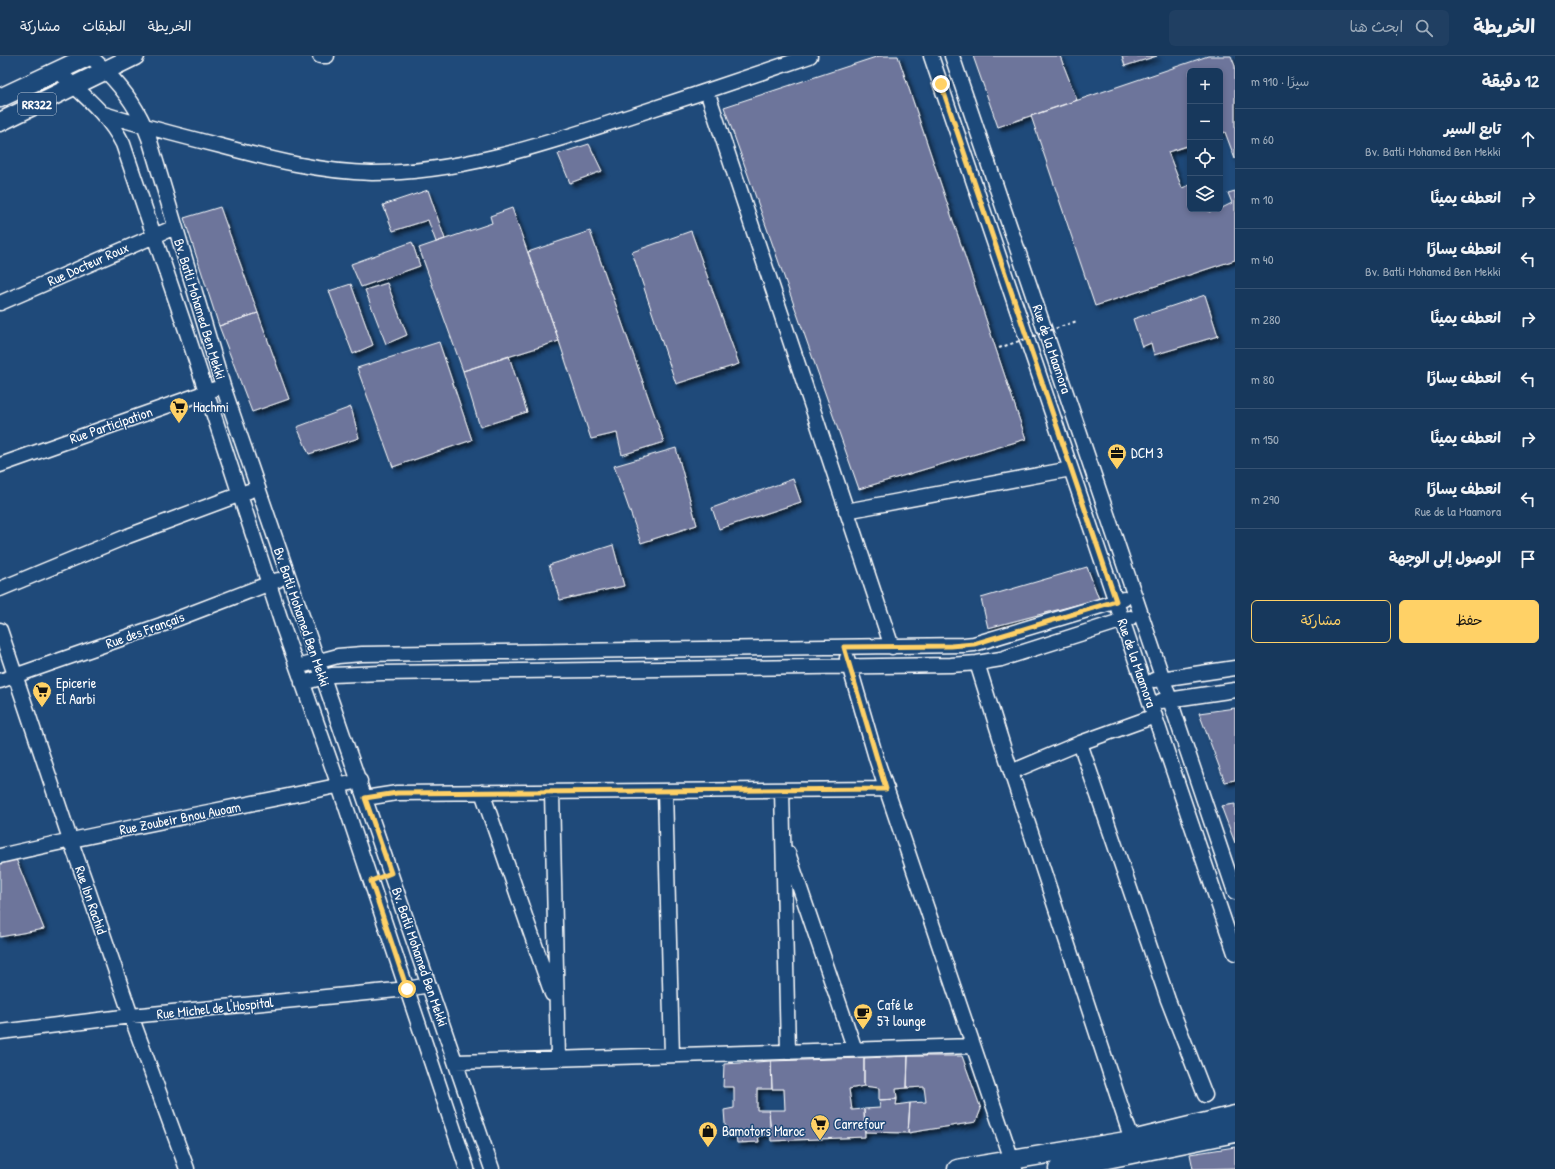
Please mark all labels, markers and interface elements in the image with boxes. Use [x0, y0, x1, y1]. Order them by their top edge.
search box [1169, 10, 1449, 46]
text: الخريطة [1473, 13, 1535, 39]
text: مشاركة [20, 16, 60, 35]
text: الطبقات [82, 16, 126, 35]
text: الخريطة [148, 16, 191, 35]
text: ابحث هنا [1350, 16, 1403, 37]
icon: search [1413, 17, 1435, 39]
map controls [1187, 68, 1223, 212]
button: + [1187, 68, 1223, 104]
text: 12 دقيقة [1482, 69, 1539, 92]
text: سيرًا · 910 m [1251, 72, 1309, 90]
route end [932, 75, 950, 93]
road number: RR322 [18, 93, 56, 115]
button: − [1187, 104, 1223, 140]
text: تابع السير [1444, 118, 1501, 139]
icon: ahead [1517, 128, 1539, 150]
text: 60 m [1251, 130, 1274, 148]
button: locate [1187, 140, 1223, 176]
text: Bv. Batli Mohamed Ben Mekki [1365, 142, 1501, 160]
button: layers [1187, 176, 1223, 212]
text: انعطف يمينًا [1431, 187, 1501, 208]
icon: right [1517, 188, 1539, 210]
text: 10 m [1251, 190, 1273, 208]
street label: Bv. Batli Mohamed Ben Mekki [170, 236, 231, 382]
street label: Rue Docteur Roux [44, 237, 131, 290]
text: انعطف يسارًا [1427, 238, 1501, 259]
icon: left [1517, 248, 1539, 270]
text: 40 m [1251, 250, 1274, 268]
text: Bv. Batli Mohamed Ben Mekki [1365, 262, 1501, 280]
street label: Rue de la Maamora [1028, 302, 1077, 396]
text: انعطف يمينًا [1431, 307, 1501, 328]
icon: right [1517, 308, 1539, 330]
text: 280 m [1251, 310, 1280, 328]
text: انعطف يسارًا [1427, 367, 1501, 388]
icon: left [1517, 368, 1539, 390]
text: 80 m [1251, 370, 1274, 388]
supermarket icon: Hachmi [168, 396, 190, 424]
place label: Hachmi [193, 397, 229, 416]
street label: Rue Participation [67, 401, 155, 449]
text: انعطف يمينًا [1431, 427, 1501, 448]
icon: right [1517, 428, 1539, 450]
text: 150 m [1251, 430, 1279, 448]
office icon: DCM 3 [1106, 442, 1128, 470]
place label: DCM 3 [1131, 443, 1163, 462]
text: انعطف يسارًا [1427, 478, 1501, 499]
icon: left [1517, 488, 1539, 510]
text: 290 m [1251, 490, 1280, 508]
text: Rue de la Maamora [1415, 502, 1501, 520]
street label: Bv. Batli Mohamed Ben Mekki [270, 545, 335, 689]
text: الوصول إلى الوجهة [1389, 547, 1501, 568]
icon: arrive [1517, 548, 1539, 570]
button: مشاركة [1251, 600, 1391, 643]
button: حفظ [1399, 600, 1539, 643]
street label: Rue des Français [103, 607, 187, 653]
street label: Rue de la Maamora [1113, 616, 1162, 710]
place label: Epicerie El Aarbi [56, 673, 97, 708]
supermarket icon: Epicerie El Aarbi [31, 680, 53, 708]
street label: Rue Zoubeir Bnou Auoam [118, 796, 242, 839]
street label: Rue Ibn Rachid [71, 863, 112, 937]
street label: Bv. Batli Mohamed Ben Mekki [388, 885, 453, 1029]
route start [398, 980, 416, 998]
street label: Rue Michel de l'Hospital [156, 992, 275, 1024]
place label: Café le 57 lounge [877, 995, 927, 1031]
cafe icon: Café le 57 lounge [852, 1002, 874, 1030]
supermarket icon: Carrefour [809, 1113, 831, 1141]
place label: Carrefour [834, 1114, 886, 1133]
shop icon: Bamotors Maroc [697, 1120, 719, 1148]
place label: Bamotors Maroc [722, 1121, 805, 1140]

